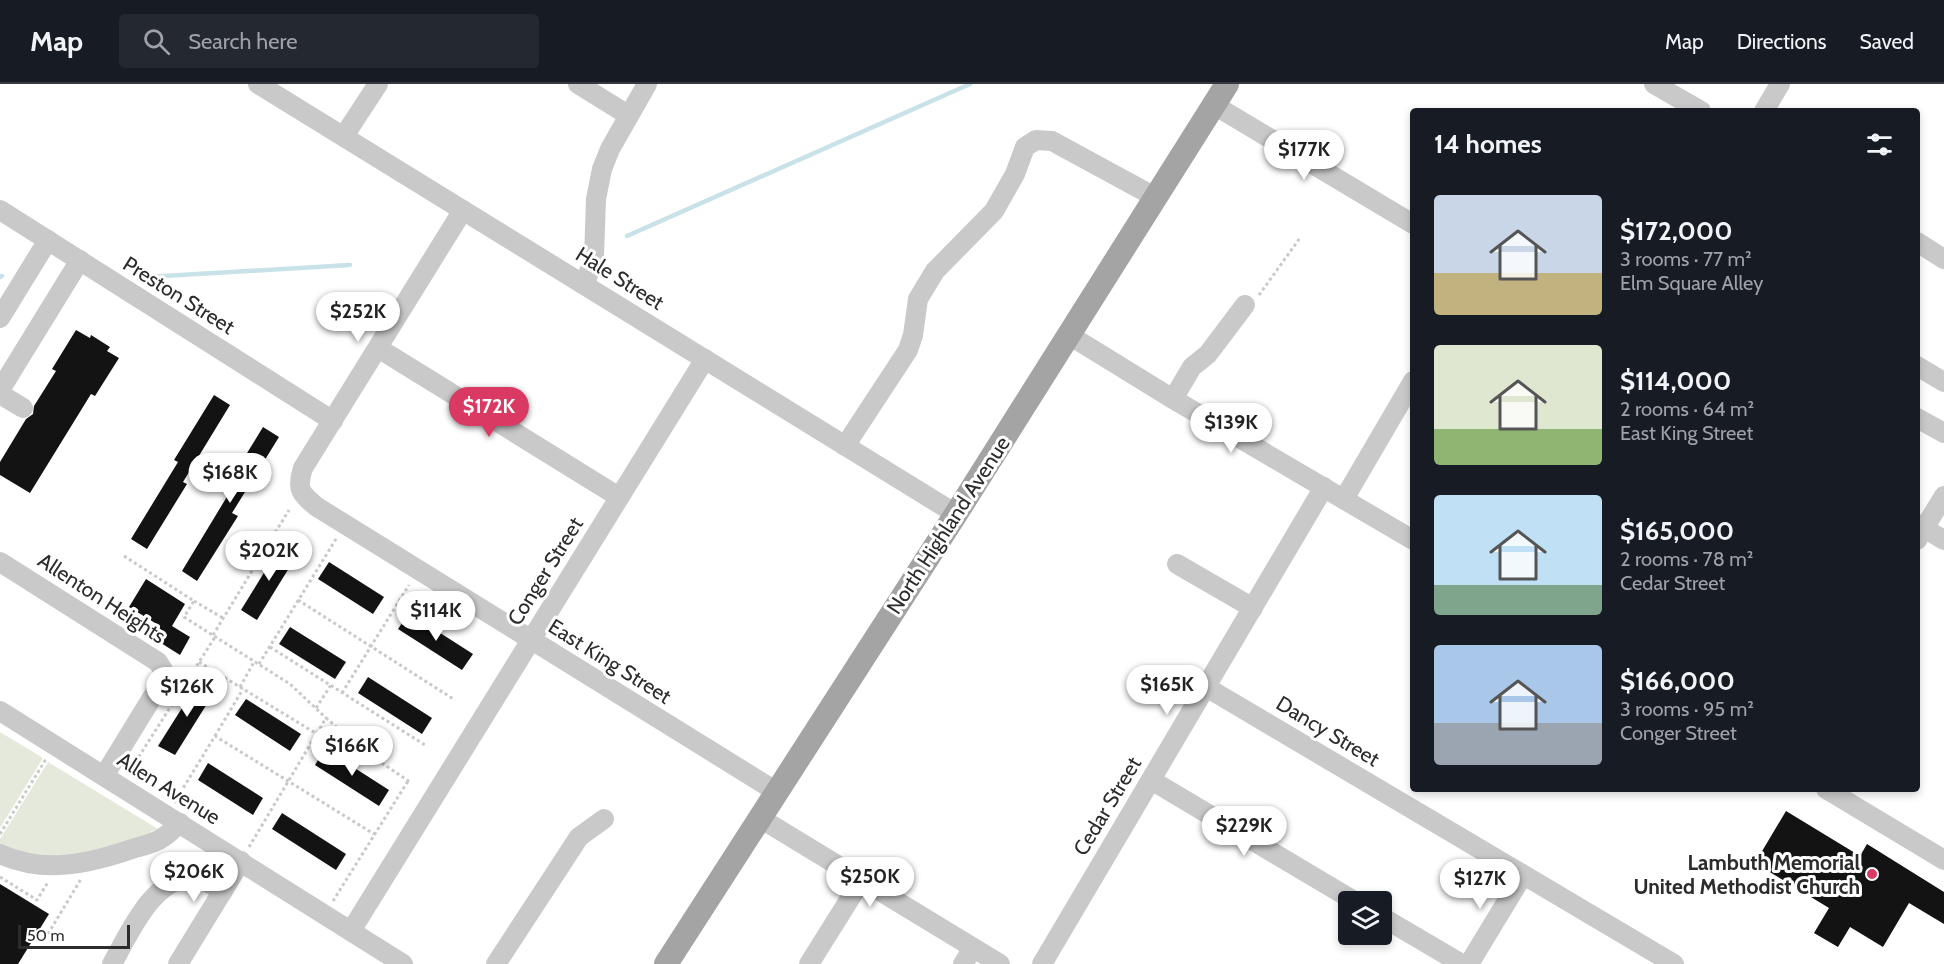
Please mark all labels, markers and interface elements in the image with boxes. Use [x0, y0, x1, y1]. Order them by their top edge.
search box [119, 14, 539, 68]
text: Map [30, 24, 83, 58]
icon: search [140, 25, 173, 58]
text: Search here [188, 28, 297, 55]
text: Map [1665, 29, 1704, 54]
text: Directions [1737, 29, 1826, 54]
text: Saved [1859, 29, 1914, 54]
text: 14 homes [1434, 128, 1542, 160]
icon: filters [1863, 128, 1896, 161]
pin: $177K [1262, 130, 1346, 181]
text: $177K [1278, 137, 1330, 161]
text: $172,000 [1620, 215, 1733, 247]
icon: home [1482, 219, 1554, 291]
street label: Hale Street [571, 241, 669, 315]
text: 3 rooms · 77 m² [1620, 247, 1752, 271]
street label: Preston Street [119, 251, 239, 339]
text: Elm Square Alley [1620, 271, 1763, 295]
pin: $252K [316, 292, 400, 343]
text: $252K [330, 299, 386, 323]
text: $114,000 [1620, 365, 1731, 397]
icon: home [1482, 369, 1554, 441]
pin: $172K [447, 387, 531, 438]
text: $172K [463, 394, 515, 418]
text: 2 rooms · 64 m² [1620, 397, 1754, 421]
pin: $139K [1189, 403, 1273, 454]
text: $139K [1204, 410, 1258, 434]
text: East King Street [1620, 421, 1753, 445]
street label: North Highland Avenue [881, 431, 1015, 618]
pin: $168K [188, 453, 272, 504]
text: $168K [203, 460, 257, 484]
street label: Conger Street [502, 512, 588, 630]
text: $165,000 [1620, 515, 1734, 547]
icon: home [1482, 519, 1554, 591]
pin: $202K [227, 531, 311, 582]
text: $202K [239, 538, 299, 562]
street label: Allenton Heights [34, 547, 171, 649]
text: 2 rooms · 78 m² [1620, 547, 1753, 571]
text: Cedar Street [1620, 571, 1725, 595]
pin: $114K [394, 591, 478, 642]
text: $114K [410, 598, 462, 622]
street label: East King Street [544, 613, 676, 709]
pin: $165K [1125, 665, 1209, 716]
text: $166,000 [1620, 665, 1735, 697]
pin: $126K [145, 667, 229, 718]
icon: home [1482, 669, 1554, 741]
text: $165K [1140, 672, 1194, 696]
text: $126K [160, 674, 214, 698]
street label: Dancy Street [1272, 690, 1384, 772]
text: 3 rooms · 95 m² [1620, 697, 1754, 721]
text: Conger Street [1620, 721, 1737, 745]
pin: $166K [310, 726, 394, 777]
text: $166K [325, 733, 379, 757]
street label: Allen Avenue [113, 747, 225, 830]
street label: Cedar Street [1068, 752, 1146, 860]
pin: $229K [1202, 806, 1286, 857]
text: $229K [1216, 813, 1272, 837]
place label: Lambuth Memorial United Methodist Church [1633, 850, 1860, 899]
pin: $206K [152, 852, 236, 903]
pin: $250K [828, 857, 912, 908]
text: $206K [164, 859, 224, 883]
pin: $127K [1438, 859, 1522, 910]
text: $250K [840, 864, 900, 888]
text: $127K [1454, 866, 1506, 890]
marker: Lambuth Memorial United Methodist Church [1865, 867, 1879, 881]
map controls [1338, 891, 1392, 945]
button: layers [1338, 891, 1392, 945]
scale bar [18, 922, 130, 950]
text: 50 m [27, 926, 64, 945]

